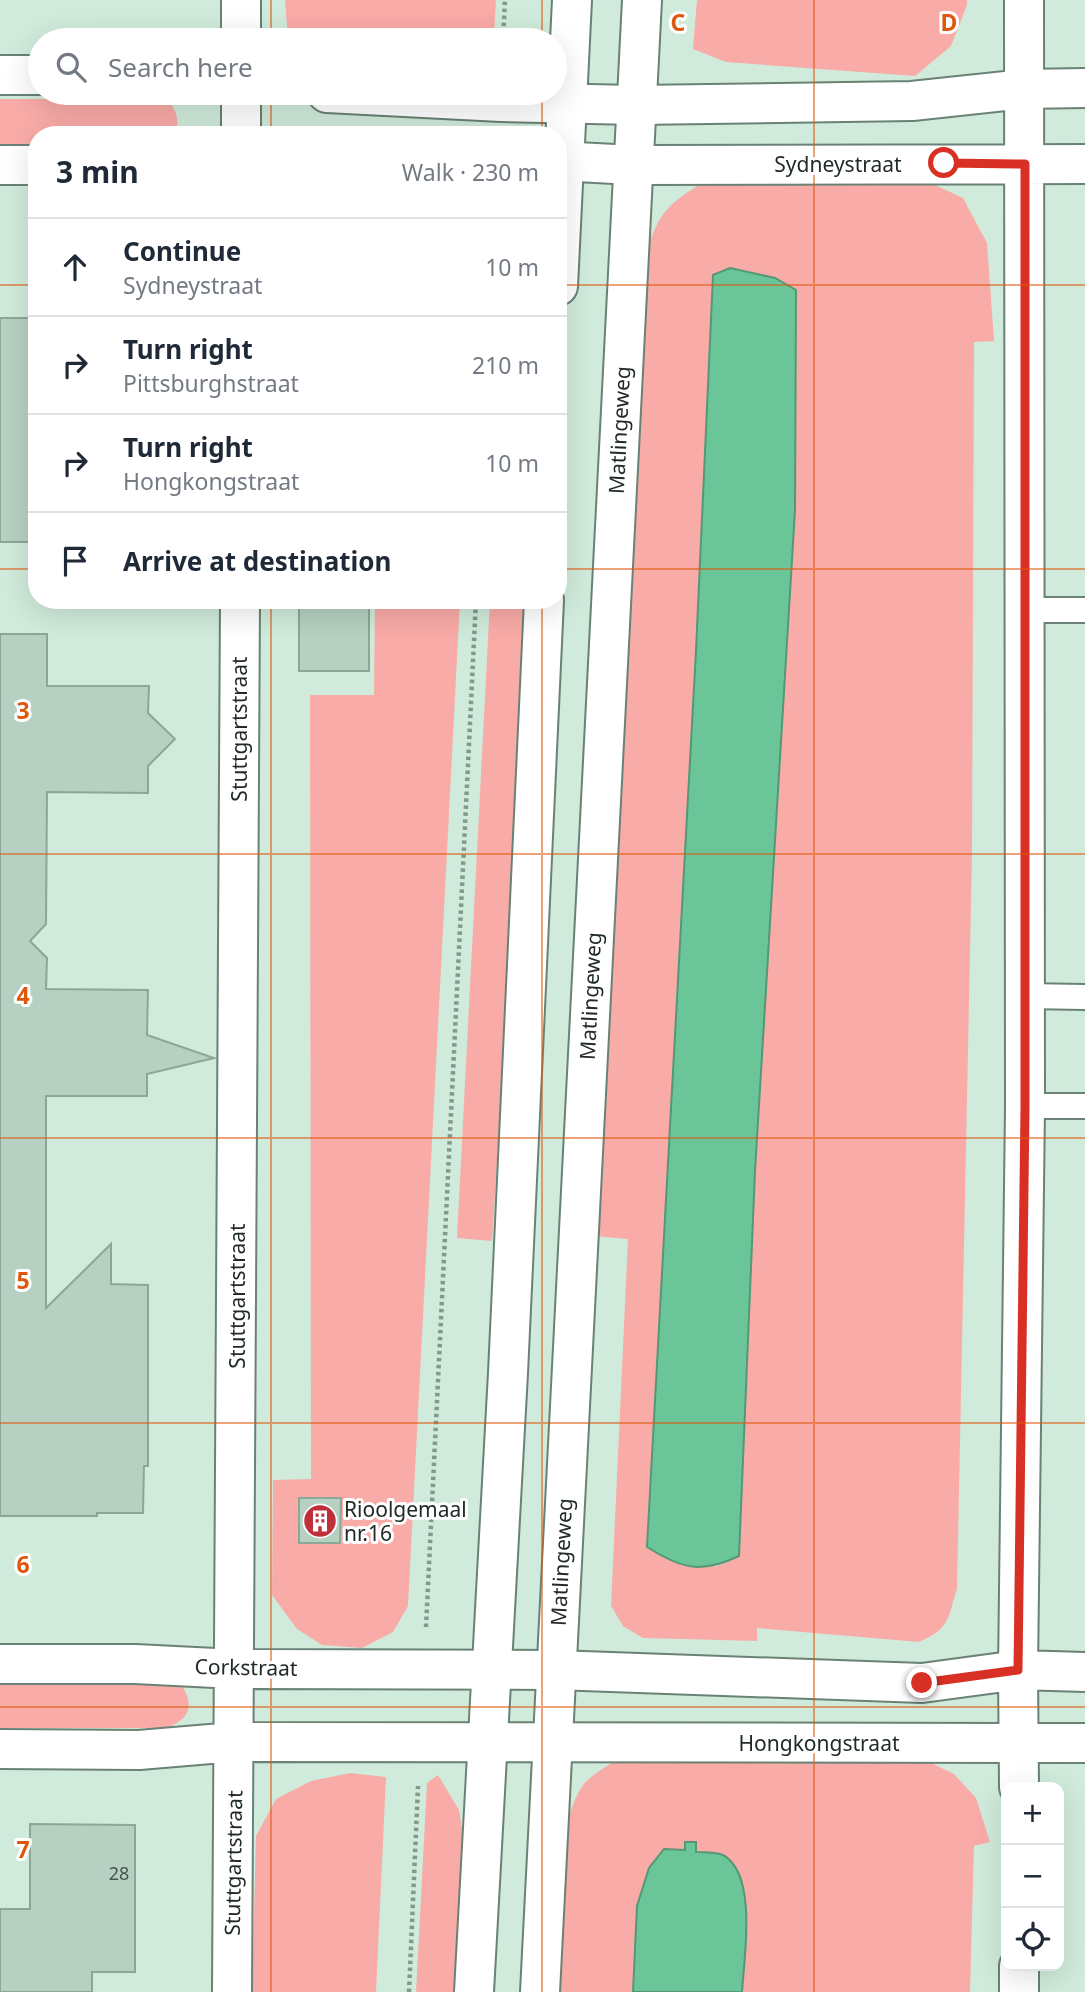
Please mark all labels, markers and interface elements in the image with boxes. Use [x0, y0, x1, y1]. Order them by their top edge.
text: C [671, 6, 686, 38]
text: D [941, 6, 957, 38]
search box [28, 28, 567, 105]
icon: search [52, 48, 90, 86]
text: Search here [108, 49, 253, 85]
route start [928, 147, 959, 178]
street label: Sydneystraat [774, 150, 902, 178]
text: 3 min [56, 151, 139, 192]
text: Walk · 230 m [402, 156, 539, 188]
text: Continue [123, 233, 241, 269]
icon: ahead [56, 248, 94, 286]
text: 10 m [485, 251, 539, 283]
text: Sydneystraat [123, 269, 262, 301]
text: Turn right [123, 331, 253, 367]
icon: right [56, 346, 94, 384]
text: 210 m [472, 349, 539, 381]
street label: Matlingeweg [602, 365, 636, 495]
text: Pittsburghstraat [123, 367, 299, 399]
text: Turn right [123, 429, 253, 465]
icon: right [56, 444, 94, 482]
text: 10 m [485, 447, 539, 479]
text: Hongkongstraat [123, 465, 299, 497]
icon: arrive [56, 542, 94, 580]
text: Arrive at destination [123, 543, 392, 579]
street label: Stuttgartstraat [225, 656, 253, 802]
text: 3 [16, 694, 30, 726]
street label: Matlingeweg [573, 931, 607, 1061]
text: 4 [16, 979, 30, 1011]
street label: Stuttgartstraat [223, 1223, 251, 1369]
text: 5 [16, 1264, 30, 1296]
place label: Rioolgemaal nr.16 [344, 1495, 467, 1547]
street label: Matlingeweg [544, 1497, 578, 1627]
building icon: Rioolgemaal nr.16 [301, 1502, 339, 1540]
text: 6 [16, 1548, 30, 1580]
street label: Corkstraat [194, 1652, 298, 1682]
route end [906, 1667, 937, 1698]
street label: Hongkongstraat [738, 1729, 900, 1757]
map controls [1001, 1782, 1064, 1971]
button: + [1001, 1782, 1064, 1845]
street label: Stuttgartstraat [218, 1790, 248, 1936]
text: 7 [16, 1833, 30, 1865]
button: − [1001, 1845, 1064, 1908]
house number: 28 [109, 1861, 129, 1885]
button: locate [1001, 1908, 1064, 1971]

